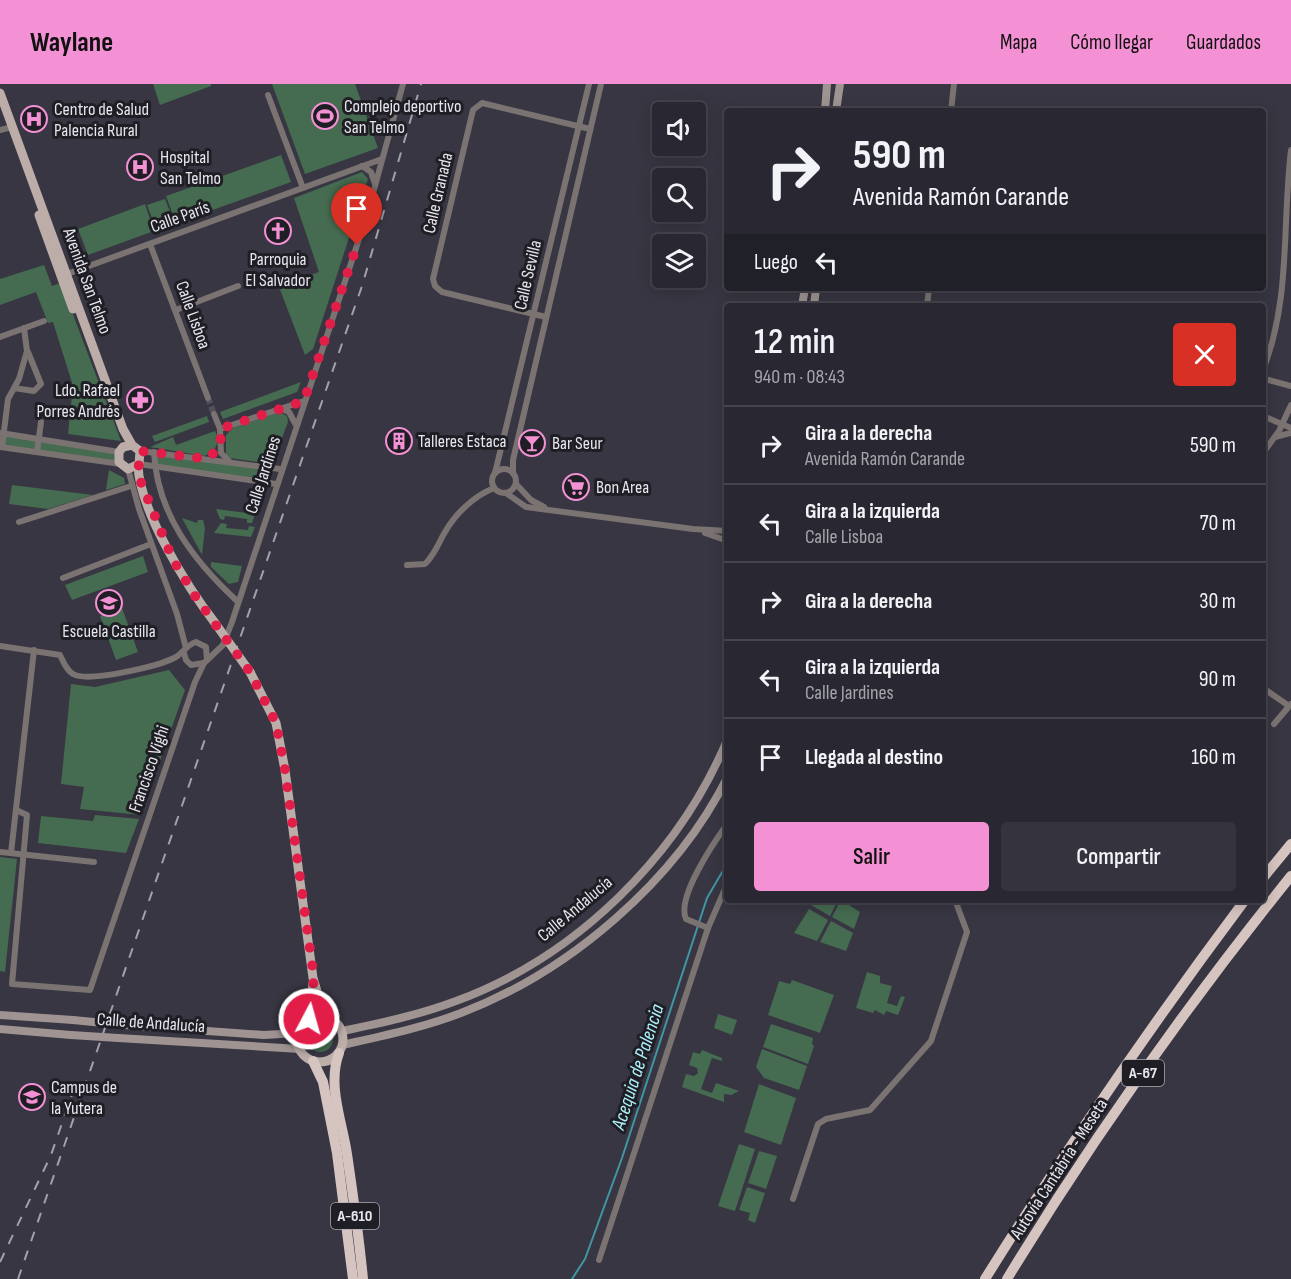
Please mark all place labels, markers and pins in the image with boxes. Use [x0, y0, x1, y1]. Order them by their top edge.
place label: Complejo deportivo San Telmo [344, 96, 461, 138]
place label: Centro de Salud Palencia Rural [54, 99, 149, 141]
sports icon: Complejo deportivo San Telmo [310, 101, 340, 131]
hospital icon: Centro de Salud Palencia Rural [19, 104, 49, 134]
place label: Hospital San Telmo [160, 147, 221, 189]
hospital icon: Hospital San Telmo [125, 152, 155, 182]
pin [331, 183, 382, 245]
church icon: Parroquia El Salvador [263, 216, 293, 246]
place label: Parroquia El Salvador [245, 249, 311, 291]
place label: Ldo. Rafael Porres Andrés [36, 380, 120, 422]
pharmacy icon: Ldo. Rafael Porres Andrés [125, 385, 155, 415]
building icon: Talleres Estaca [384, 426, 414, 456]
bar icon: Bar Seur [517, 428, 547, 458]
place label: Talleres Estaca [418, 431, 507, 452]
place label: Bar Seur [552, 433, 603, 454]
supermarket icon: Bon Area [561, 472, 591, 502]
place label: Bon Area [596, 477, 649, 498]
school or university icon: Escuela Castilla [94, 588, 124, 618]
place label: Escuela Castilla [62, 621, 156, 642]
place label: Campus de la Yutera [51, 1077, 117, 1119]
school or university icon: Campus de la Yutera [17, 1082, 47, 1112]

